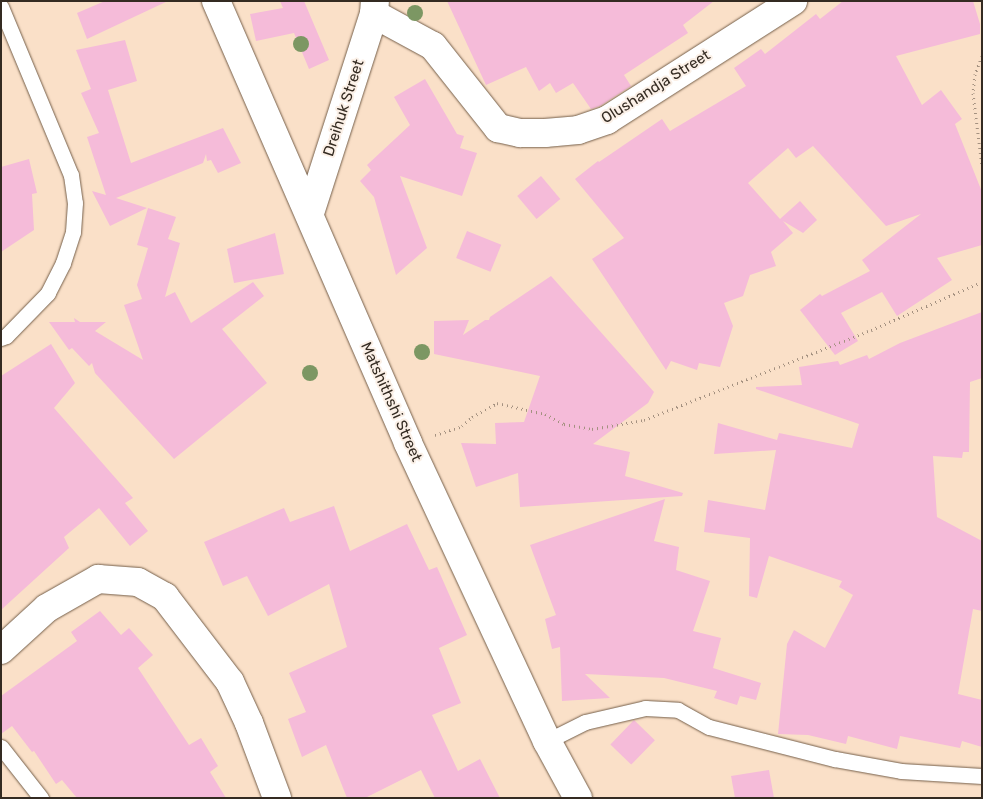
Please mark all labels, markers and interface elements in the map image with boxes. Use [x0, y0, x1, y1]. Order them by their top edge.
street label: Olushandja Street [598, 46, 714, 128]
street label: Dreihuk Street [320, 57, 368, 159]
street label: Matshithshi Street [357, 339, 425, 465]

